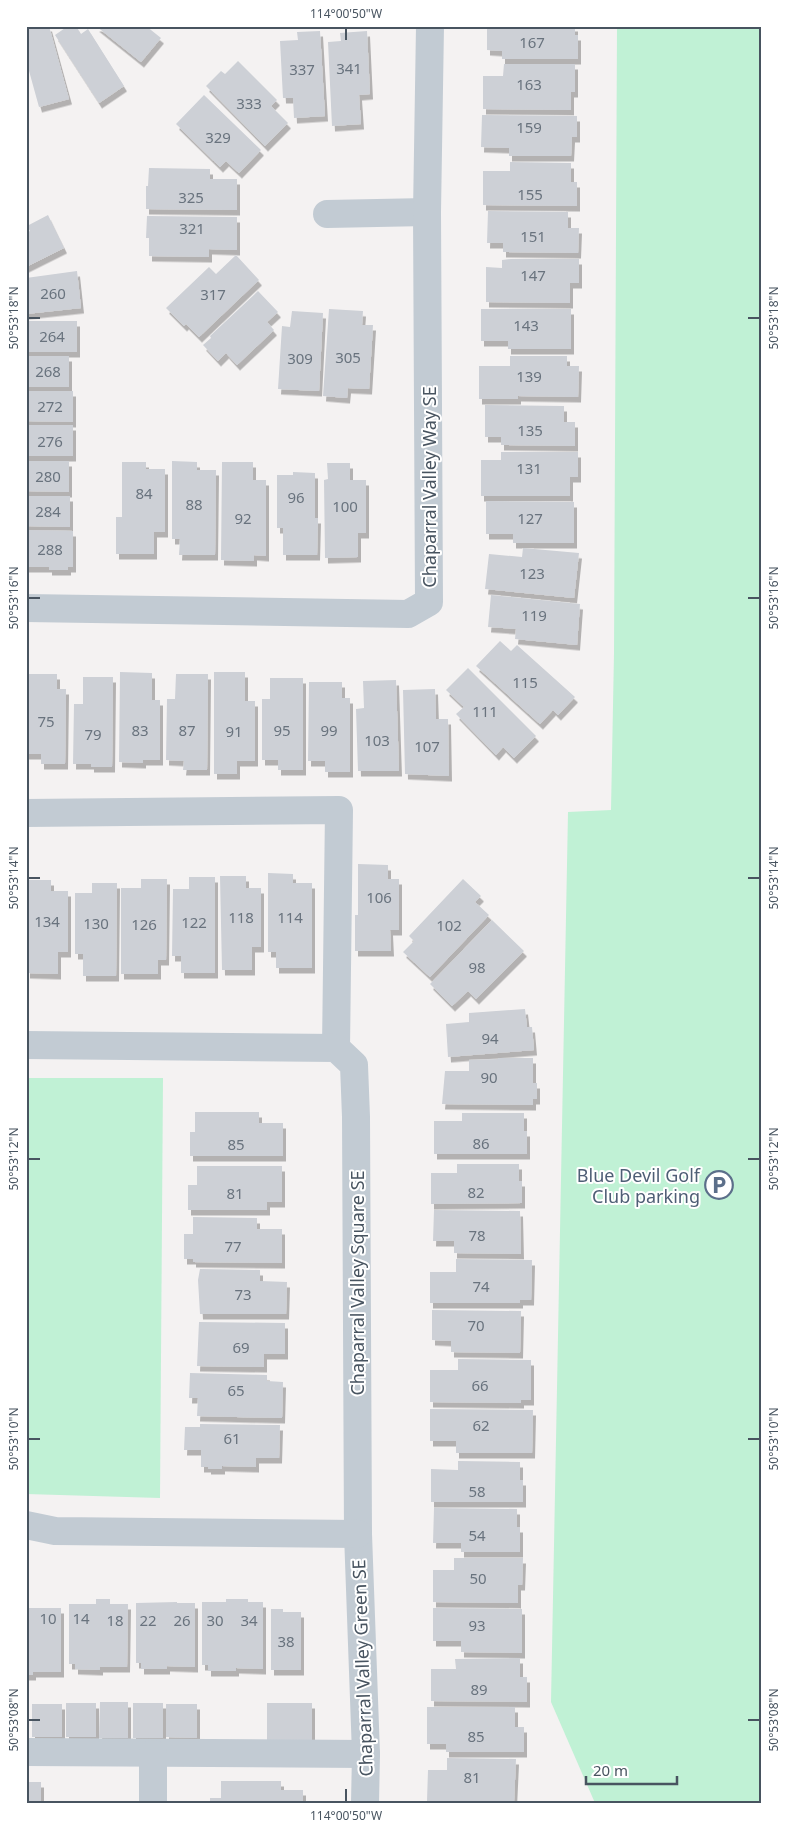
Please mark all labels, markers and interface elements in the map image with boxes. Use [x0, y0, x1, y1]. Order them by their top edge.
text: 114°00'50"W [310, 5, 382, 22]
house number: 167 [519, 32, 545, 52]
house number: 341 [336, 58, 362, 78]
house number: 337 [289, 59, 315, 79]
house number: 163 [516, 74, 542, 94]
house number: 333 [236, 93, 262, 113]
house number: 159 [516, 117, 542, 137]
house number: 329 [205, 127, 231, 147]
house number: 155 [517, 184, 543, 204]
house number: 325 [178, 187, 204, 207]
house number: 321 [179, 218, 205, 238]
house number: 151 [520, 226, 546, 246]
house number: 147 [520, 265, 546, 285]
house number: 260 [40, 283, 66, 303]
house number: 317 [200, 284, 226, 304]
text: 50°53'18"N [5, 286, 22, 350]
text: 50°53'18"N [765, 286, 782, 350]
house number: 143 [513, 315, 539, 335]
house number: 264 [39, 326, 65, 346]
house number: 305 [335, 347, 361, 367]
house number: 309 [287, 348, 313, 368]
house number: 268 [35, 361, 61, 381]
house number: 139 [516, 366, 542, 386]
street label: Chaparral Valley Way SE [417, 386, 441, 588]
house number: 272 [37, 396, 63, 416]
house number: 135 [517, 420, 543, 440]
house number: 276 [37, 431, 63, 451]
house number: 131 [516, 458, 542, 478]
house number: 280 [35, 466, 61, 486]
house number: 84 [135, 483, 153, 503]
house number: 96 [287, 487, 305, 507]
house number: 88 [185, 494, 203, 514]
house number: 100 [332, 496, 358, 516]
house number: 284 [35, 501, 61, 521]
house number: 92 [234, 508, 252, 528]
house number: 127 [517, 508, 543, 528]
house number: 288 [37, 539, 63, 559]
house number: 123 [519, 563, 545, 583]
text: 50°53'16"N [5, 566, 22, 630]
text: 50°53'16"N [765, 566, 782, 630]
house number: 119 [521, 605, 547, 625]
house number: 115 [512, 672, 538, 692]
house number: 111 [472, 701, 498, 721]
house number: 75 [37, 711, 55, 731]
house number: 83 [131, 720, 149, 740]
house number: 87 [178, 720, 196, 740]
house number: 95 [273, 720, 291, 740]
house number: 99 [320, 720, 338, 740]
house number: 91 [225, 721, 243, 741]
house number: 79 [84, 724, 102, 744]
house number: 103 [364, 730, 390, 750]
house number: 107 [414, 736, 440, 756]
text: 50°53'14"N [5, 846, 22, 910]
text: 50°53'14"N [765, 846, 782, 910]
house number: 106 [366, 887, 392, 907]
house number: 118 [228, 907, 254, 927]
house number: 114 [277, 907, 303, 927]
house number: 134 [34, 911, 60, 931]
house number: 122 [181, 912, 207, 932]
house number: 130 [83, 913, 109, 933]
house number: 126 [131, 914, 157, 934]
house number: 102 [436, 915, 462, 935]
house number: 98 [468, 957, 486, 977]
house number: 94 [481, 1028, 499, 1048]
house number: 90 [480, 1067, 498, 1087]
text: 50°53'12"N [5, 1127, 22, 1191]
text: 50°53'12"N [765, 1127, 782, 1191]
house number: 86 [472, 1133, 490, 1153]
house number: 85 [227, 1134, 245, 1154]
place label: Blue Devil Golf Club parking [577, 1163, 701, 1208]
street label: Chaparral Valley Square SE [345, 1170, 369, 1396]
parking icon: Blue Devil Golf Club parking [704, 1170, 734, 1200]
house number: 82 [467, 1182, 485, 1202]
house number: 81 [226, 1183, 244, 1203]
house number: 78 [468, 1225, 486, 1245]
house number: 77 [224, 1236, 242, 1256]
house number: 74 [472, 1276, 490, 1296]
house number: 73 [234, 1284, 252, 1304]
house number: 70 [467, 1315, 485, 1335]
house number: 69 [232, 1337, 250, 1357]
house number: 66 [471, 1375, 489, 1395]
house number: 65 [227, 1380, 245, 1400]
text: 50°53'10"N [5, 1407, 22, 1471]
text: 50°53'10"N [765, 1407, 782, 1471]
house number: 62 [472, 1415, 490, 1435]
house number: 61 [223, 1428, 241, 1448]
house number: 58 [468, 1481, 486, 1501]
house number: 54 [468, 1525, 486, 1545]
street label: Chaparral Valley Green SE [346, 1559, 378, 1777]
house number: 50 [469, 1568, 487, 1588]
house number: 10 [39, 1608, 57, 1628]
house number: 14 [72, 1608, 90, 1628]
house number: 18 [106, 1610, 124, 1630]
house number: 22 [139, 1610, 157, 1630]
house number: 26 [173, 1610, 191, 1630]
house number: 30 [206, 1610, 224, 1630]
house number: 34 [240, 1610, 258, 1630]
house number: 93 [468, 1615, 486, 1635]
house number: 38 [277, 1631, 295, 1651]
house number: 89 [470, 1679, 488, 1699]
text: 50°53'08"N [5, 1688, 22, 1752]
text: 50°53'08"N [765, 1688, 782, 1752]
house number: 85 [467, 1726, 485, 1746]
scale bar [586, 1754, 677, 1786]
text: 20 m [593, 1760, 628, 1780]
house number: 81 [463, 1767, 481, 1787]
text: 114°00'50"W [310, 1807, 382, 1824]

